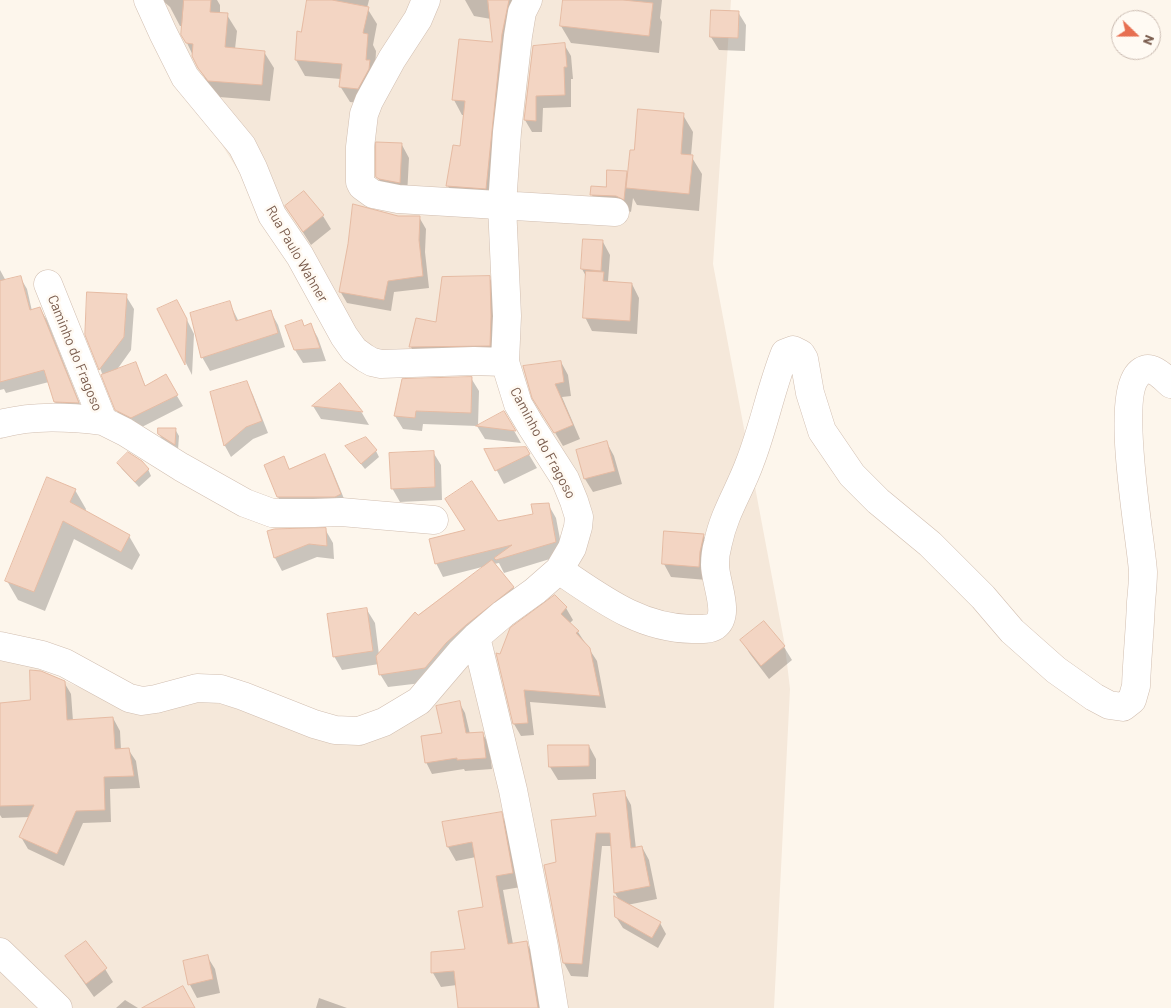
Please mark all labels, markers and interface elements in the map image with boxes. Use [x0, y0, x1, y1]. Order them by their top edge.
north arrow [1111, 10, 1161, 60]
text: N [1140, 33, 1159, 48]
street label: Rua Paulo Wahner [262, 203, 332, 305]
street label: Caminho do Fragoso [44, 293, 106, 413]
street label: Caminho do Fragoso [507, 384, 579, 502]

